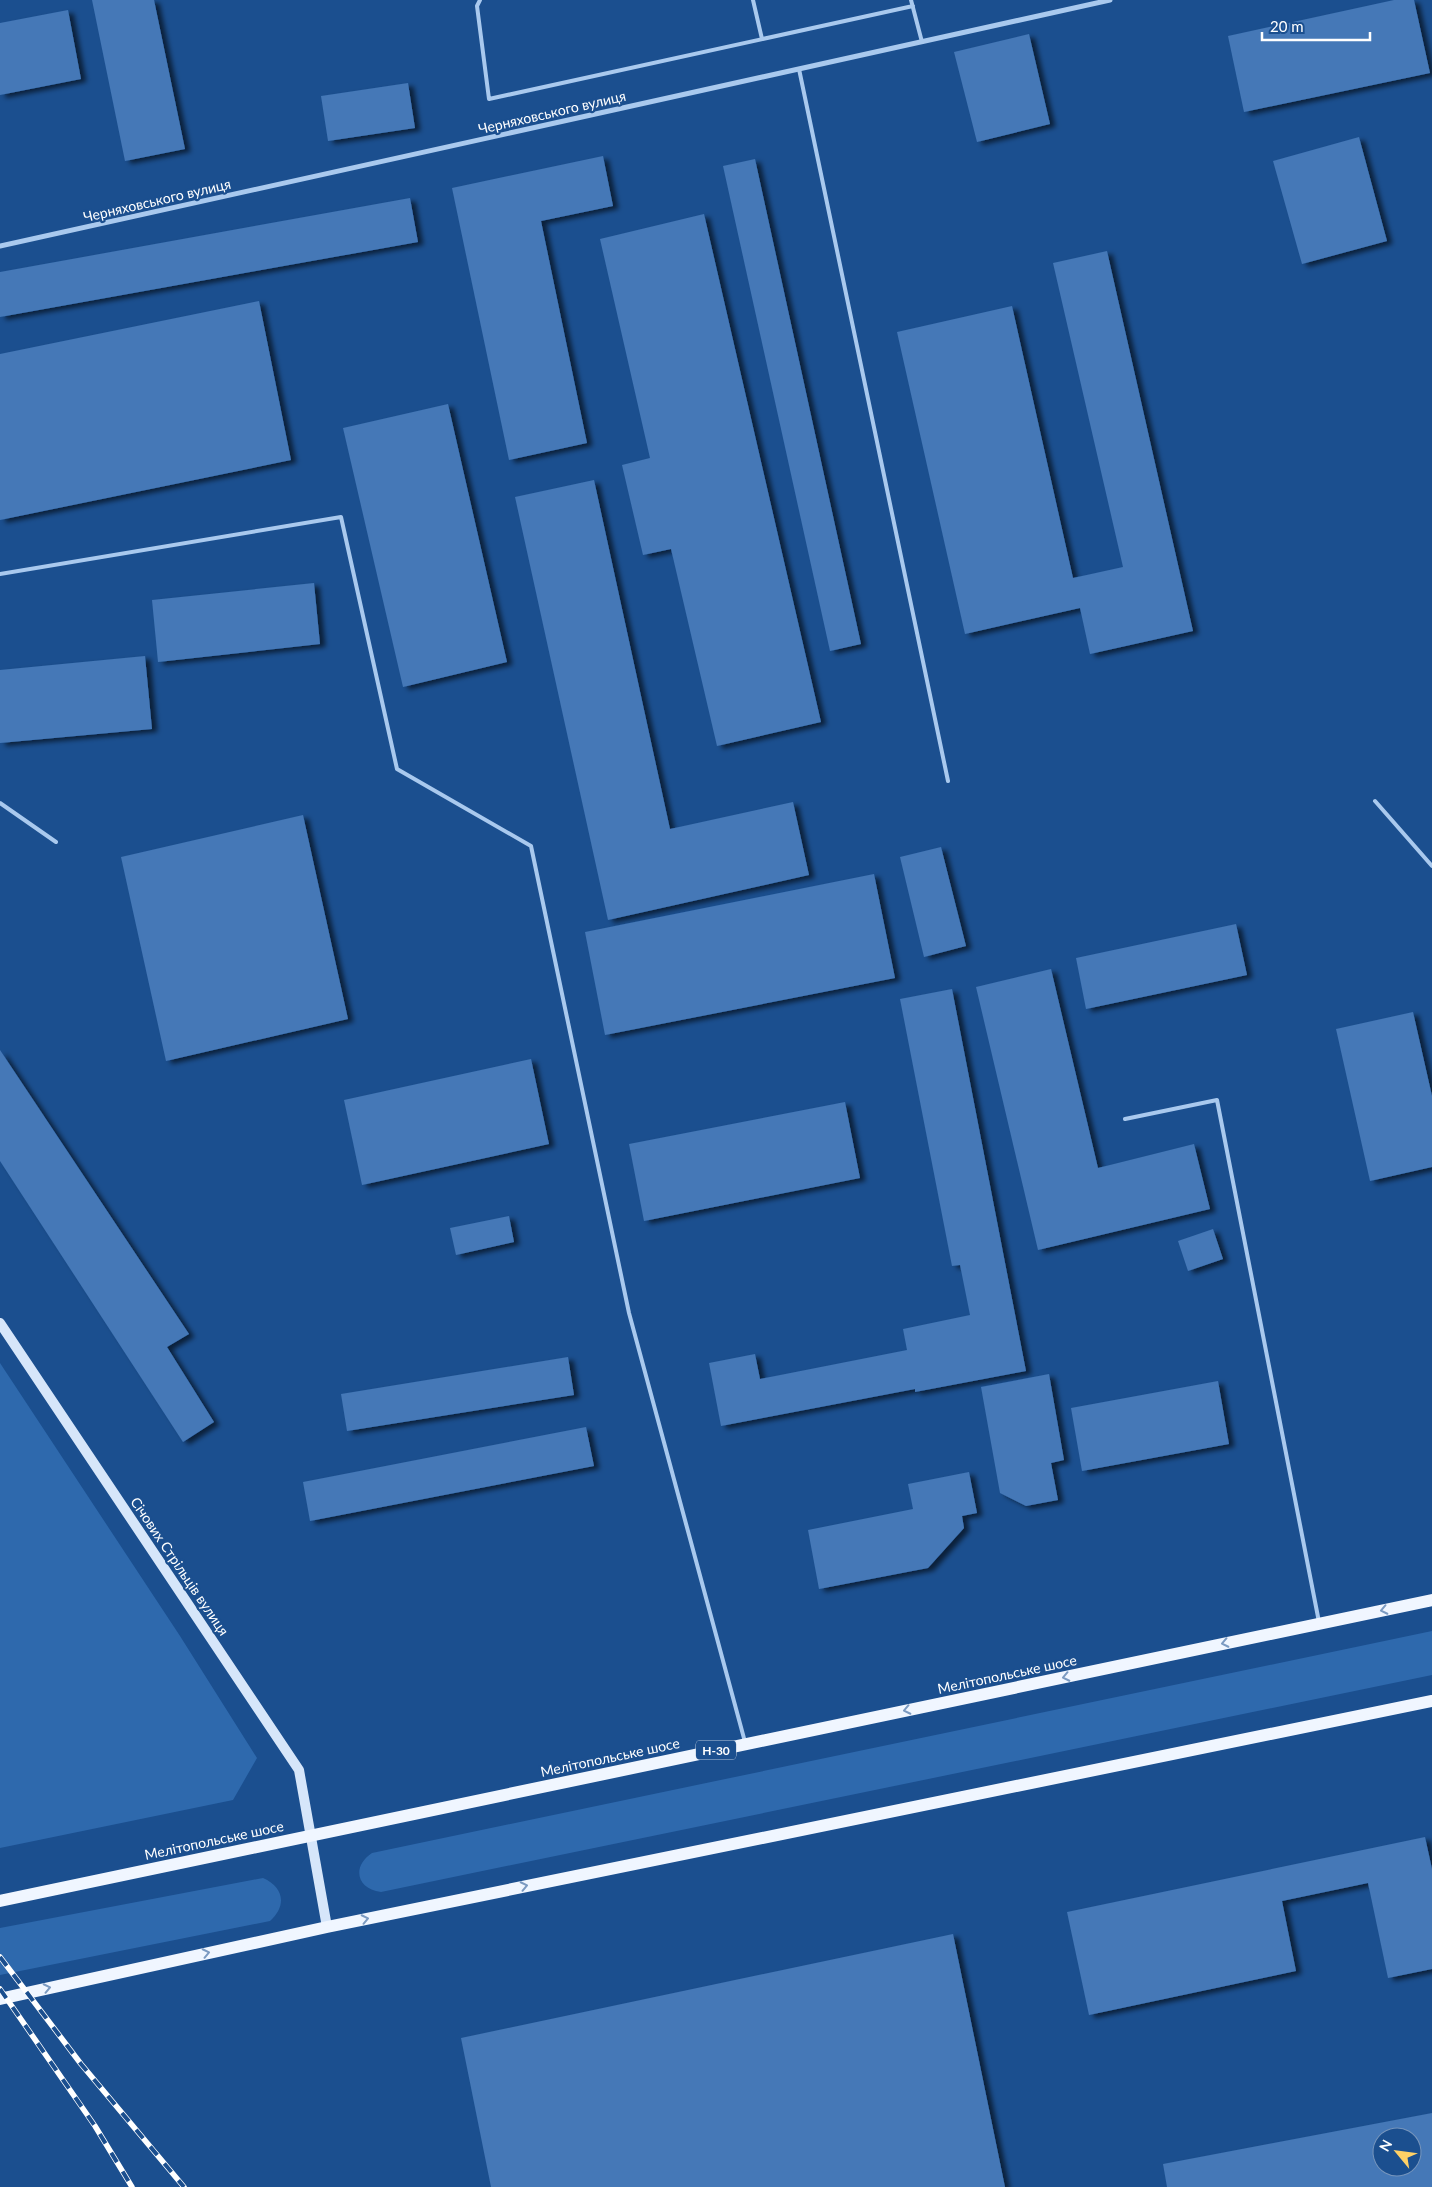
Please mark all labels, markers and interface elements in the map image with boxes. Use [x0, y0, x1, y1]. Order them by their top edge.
scale bar [1262, 10, 1370, 42]
text: 20 m [1270, 17, 1304, 35]
street label: Черняховського вулиця [477, 87, 627, 137]
street label: Черняховського вулиця [82, 175, 232, 225]
street label: Січових Стрільців вулиця [127, 1494, 233, 1638]
one-way arrow [1380, 1604, 1389, 1614]
one-way arrow [1221, 1637, 1230, 1648]
street label: Мелітопольське шосе [936, 1651, 1078, 1697]
one-way arrow [1062, 1671, 1071, 1681]
one-way arrow [903, 1704, 912, 1715]
street label: Мелітопольське шосе [539, 1734, 681, 1780]
road number: Н-30 [696, 1740, 736, 1760]
street label: Мелітопольське шосе [143, 1817, 285, 1863]
one-way arrow [520, 1882, 529, 1892]
one-way arrow [361, 1914, 370, 1925]
one-way arrow [202, 1948, 211, 1959]
one-way arrow [43, 1983, 52, 1993]
north arrow [1372, 2127, 1422, 2177]
text: N [1375, 2137, 1395, 2154]

